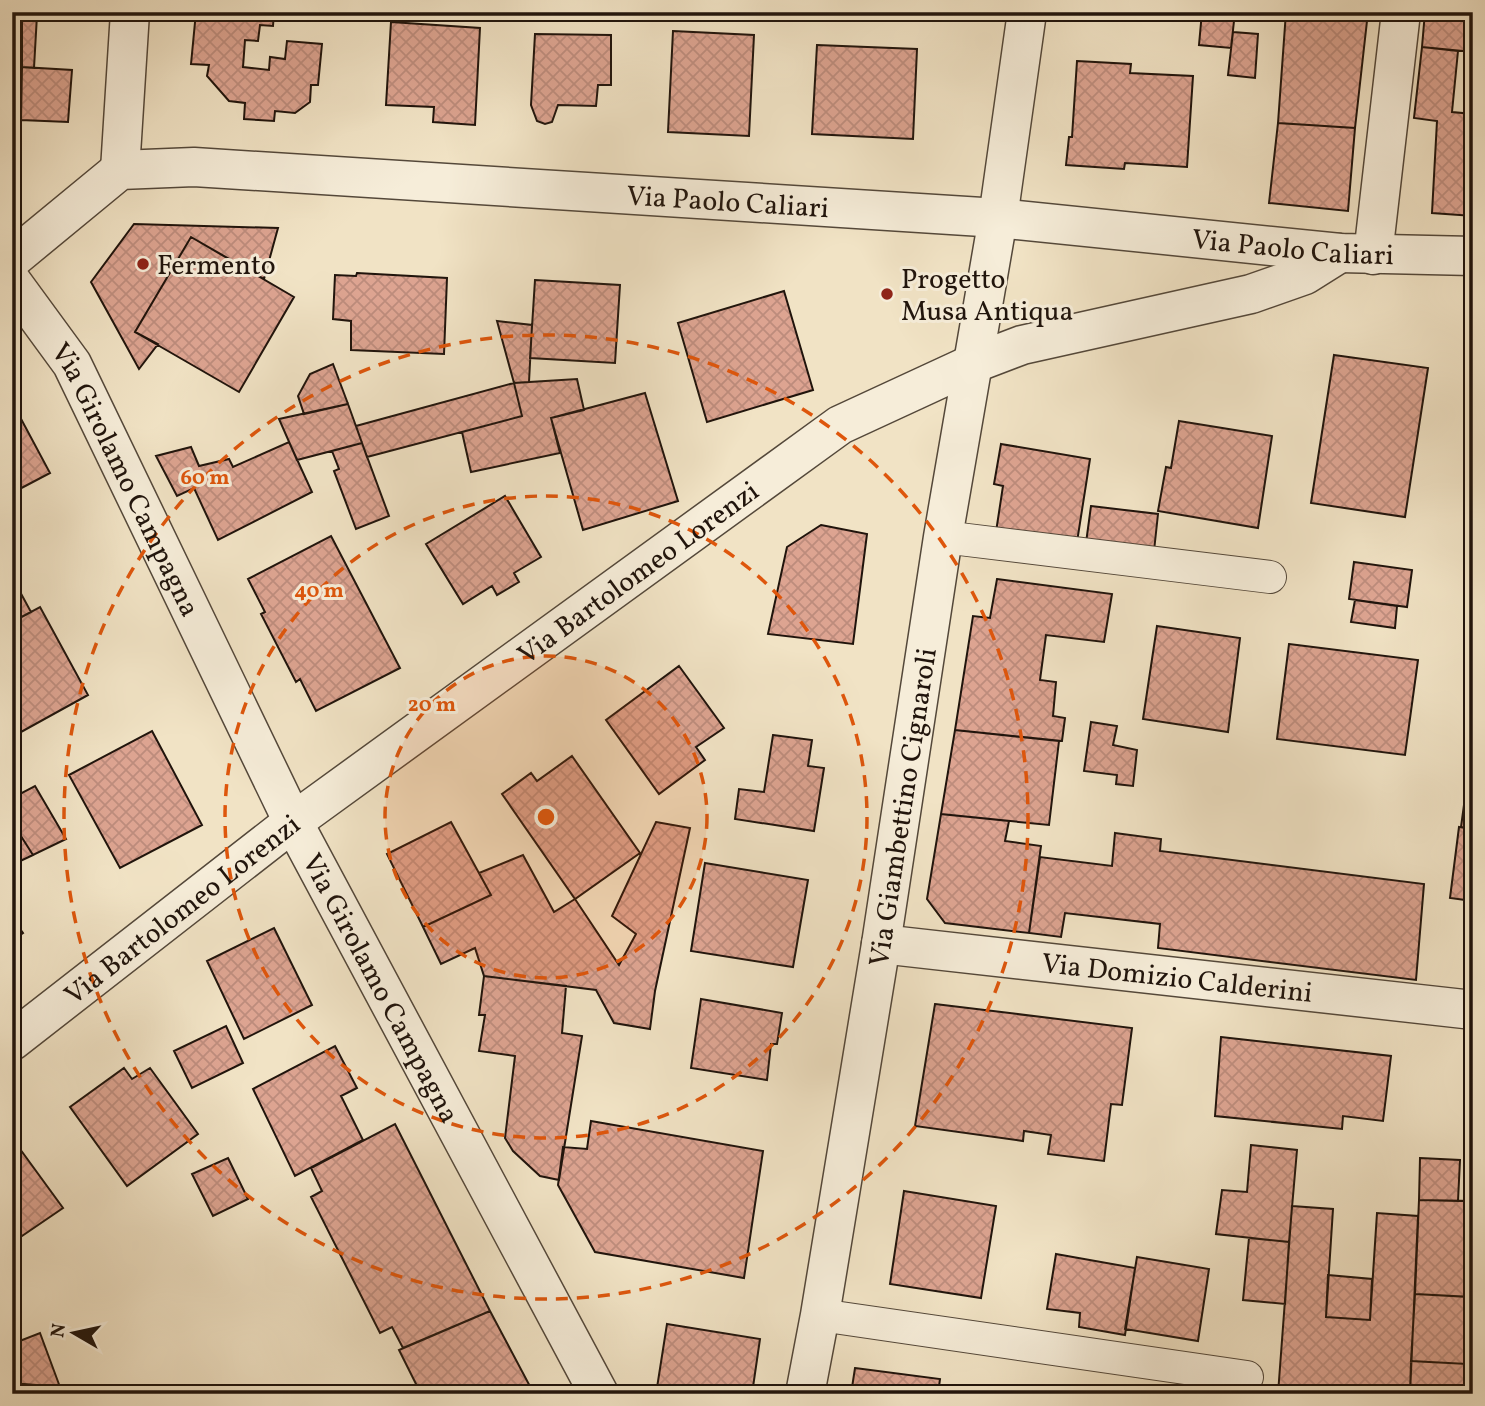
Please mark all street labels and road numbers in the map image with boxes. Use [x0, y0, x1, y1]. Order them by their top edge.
street label: Via Paolo Caliari [625, 177, 830, 229]
street label: Via Paolo Caliari [1190, 221, 1394, 276]
street label: Via Girolamo Campagna [41, 335, 208, 624]
street label: Via Bartolomeo Lorenzi [510, 473, 768, 675]
street label: Via Giambettino Cignaroli [861, 645, 948, 970]
street label: Via Bartolomeo Lorenzi [57, 806, 309, 1015]
street label: Via Girolamo Campagna [291, 847, 468, 1131]
street label: Via Domizio Calderini [1039, 945, 1314, 1014]

